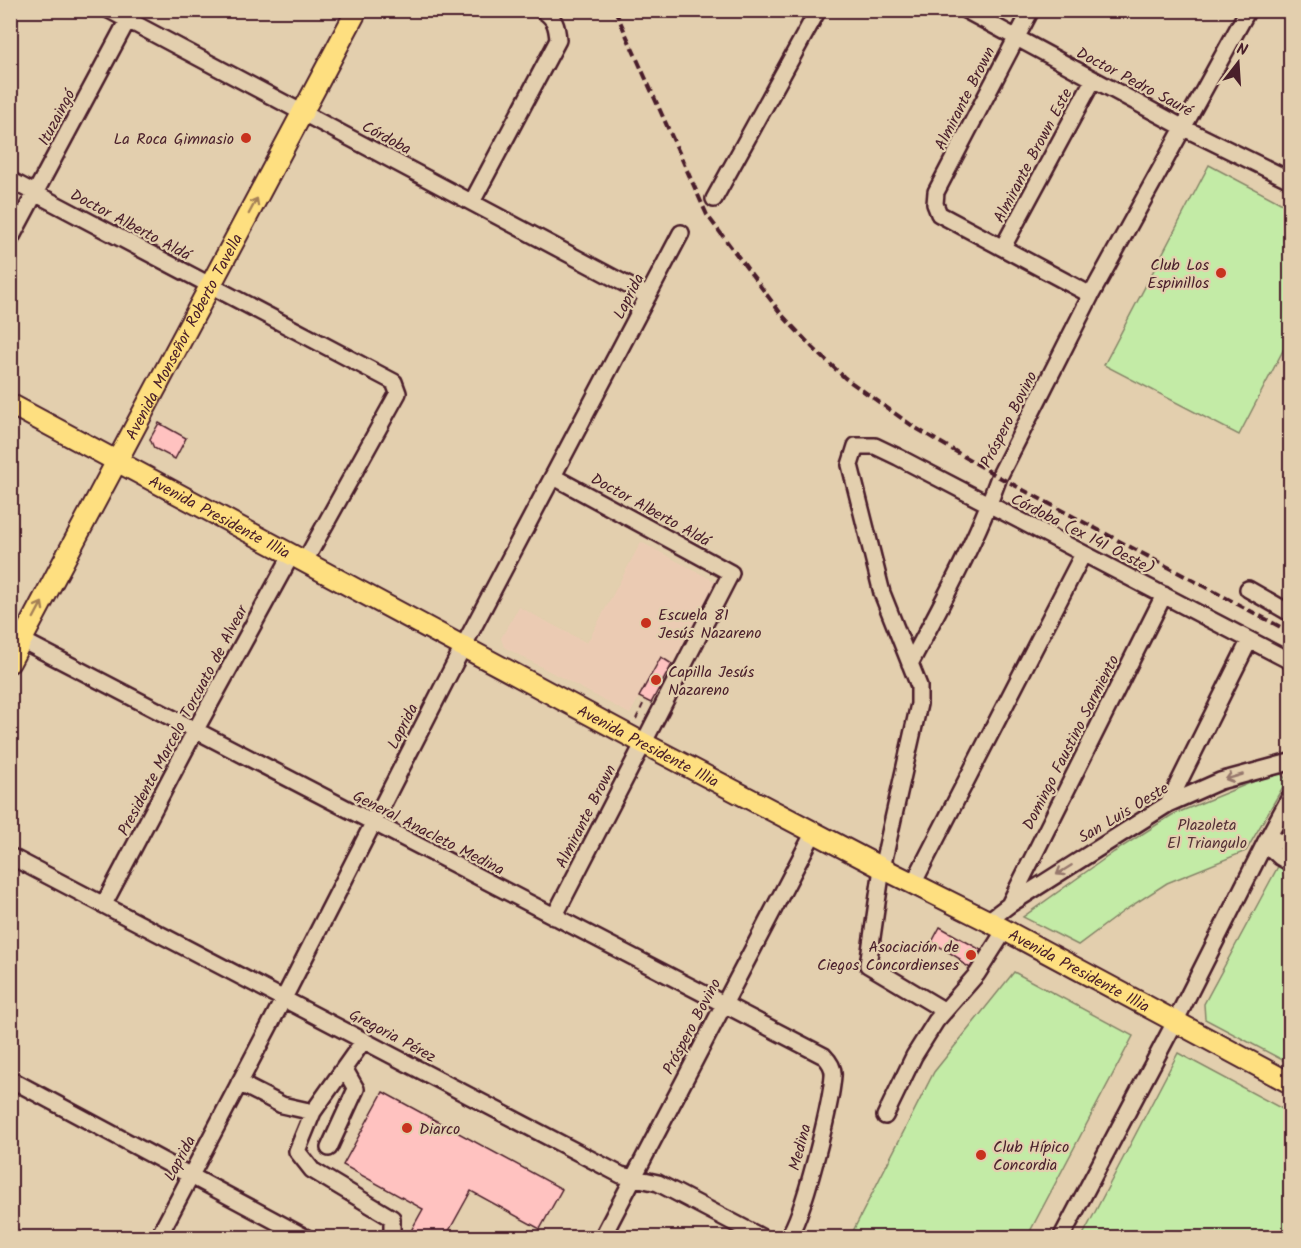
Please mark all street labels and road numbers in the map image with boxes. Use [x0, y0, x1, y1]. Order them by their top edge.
street label: Doctor Pedro Sauré [1072, 41, 1198, 124]
street label: Almirante Brown [928, 42, 1002, 155]
street label: Ituzaingó [32, 84, 83, 150]
street label: Almirante Brown Este [987, 84, 1079, 228]
street label: Córdoba [357, 115, 416, 162]
street label: Doctor Alberto Aldá [66, 183, 196, 268]
street label: Avenida Monseñor Roberto Tavella [119, 229, 250, 445]
street label: Laprida [607, 269, 651, 324]
street label: Próspero Bovino [974, 367, 1044, 472]
street label: Doctor Alberto Aldá [586, 467, 716, 554]
street label: Avenida Presidente Illia [144, 469, 294, 566]
street label: Córdoba (ex 141 Oeste) [1006, 487, 1159, 581]
street label: Presidente Marcelo Torcuato de Alvear [112, 599, 256, 840]
street label: Domingo Faustino Sarmiento [1016, 651, 1126, 835]
street label: Laprida [381, 699, 425, 754]
street label: Avenida Presidente Illia [572, 699, 723, 795]
street label: Almirante Brown [549, 760, 623, 873]
street label: San Luis Oeste [1074, 776, 1174, 850]
street label: General Anacleto Medina [348, 784, 509, 882]
street label: Avenida Presidente Illia [1003, 923, 1154, 1020]
street label: Próspero Bovino [656, 974, 728, 1079]
street label: Gregoria Pérez [344, 1003, 440, 1070]
street label: Medina [782, 1121, 819, 1174]
street label: Laprida [158, 1131, 203, 1186]

